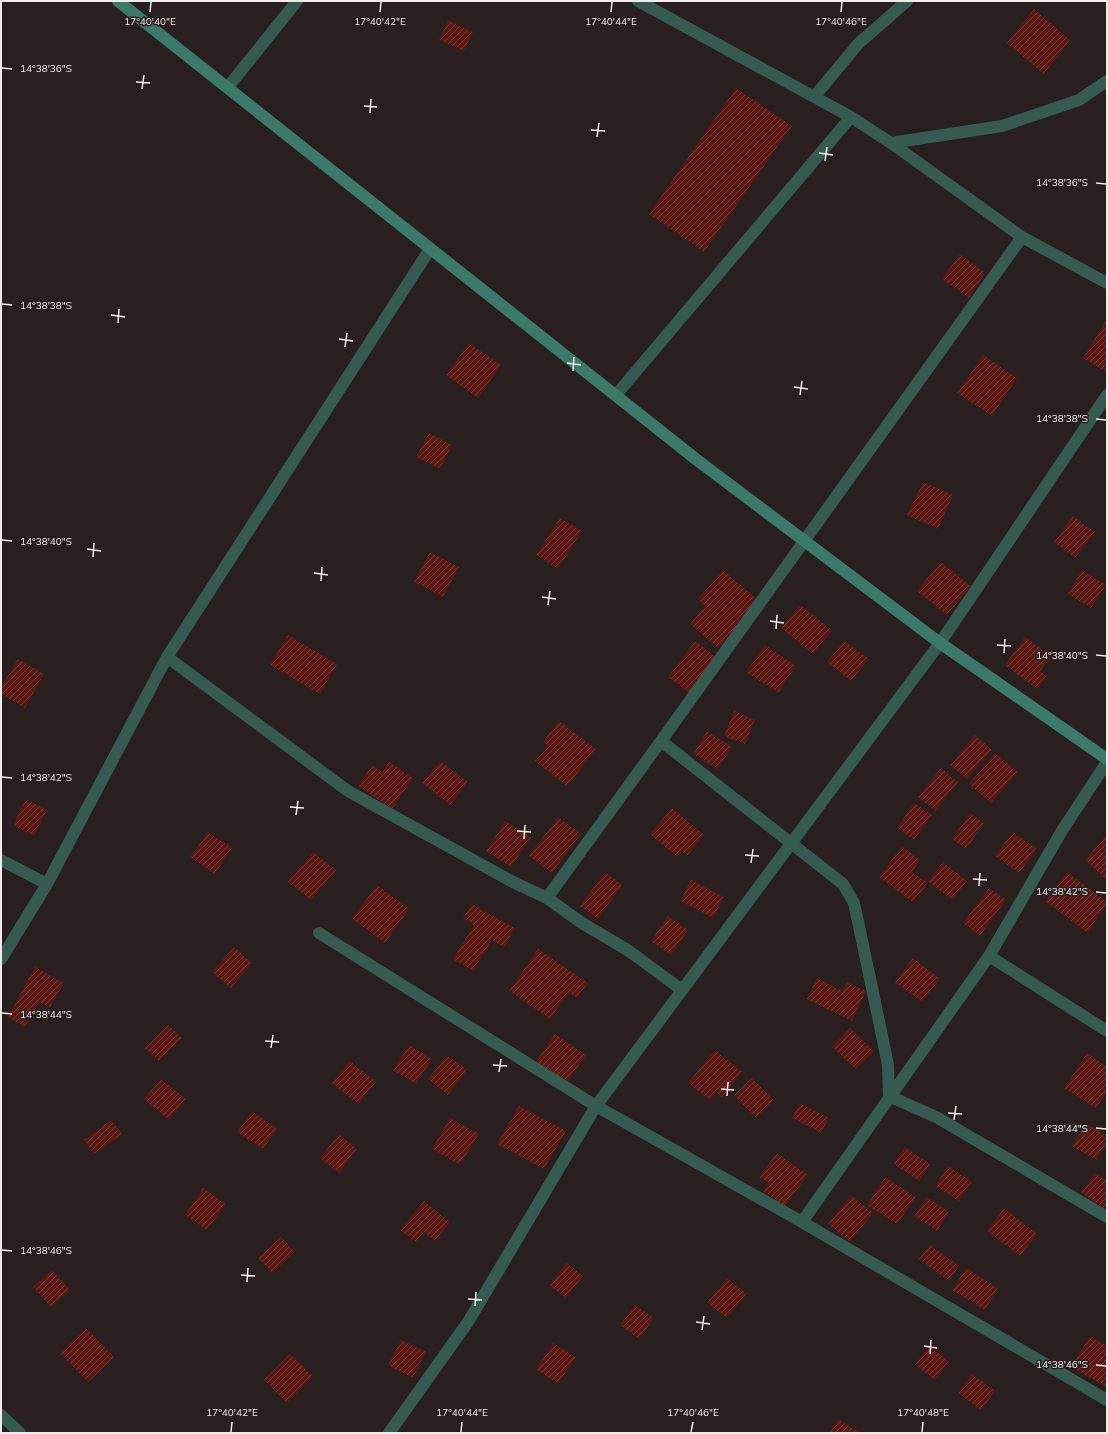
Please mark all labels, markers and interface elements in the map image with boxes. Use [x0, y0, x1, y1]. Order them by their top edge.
text: 17°40'40"E [124, 15, 176, 28]
text: 17°40'42"E [354, 15, 406, 28]
text: 17°40'44"E [585, 15, 637, 28]
text: 17°40'46"E [815, 15, 867, 28]
text: 14°38'36"S [20, 62, 72, 75]
text: 14°38'36"S [1036, 176, 1088, 189]
text: 14°38'38"S [20, 299, 72, 312]
text: 14°38'38"S [1036, 412, 1088, 425]
text: 14°38'40"S [20, 535, 72, 548]
text: 14°38'40"S [1036, 649, 1088, 662]
text: 14°38'42"S [20, 771, 72, 784]
text: 14°38'42"S [1036, 885, 1088, 898]
text: 14°38'44"S [20, 1008, 72, 1021]
text: 14°38'44"S [1036, 1122, 1088, 1135]
text: 14°38'46"S [20, 1244, 72, 1257]
text: 14°38'46"S [1036, 1358, 1088, 1371]
text: 17°40'42"E [206, 1406, 258, 1419]
text: 17°40'44"E [436, 1406, 488, 1419]
text: 17°40'46"E [667, 1406, 719, 1419]
text: 17°40'48"E [897, 1406, 949, 1419]

